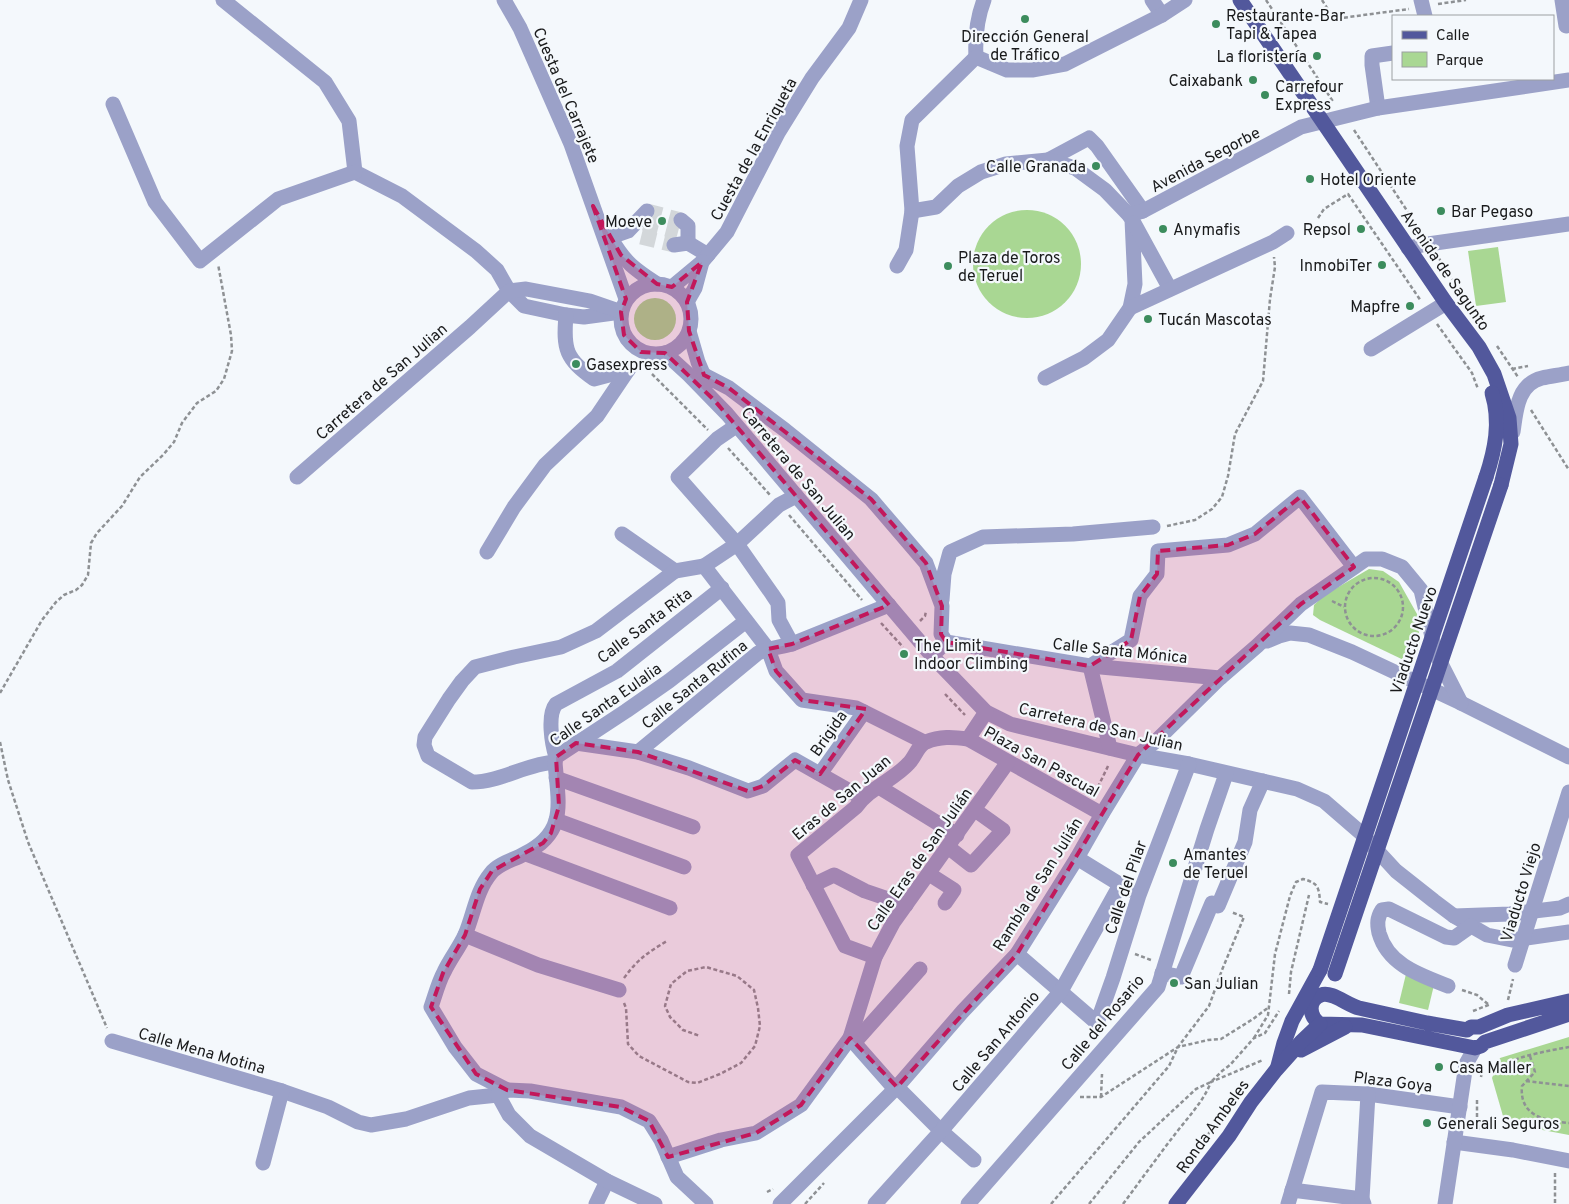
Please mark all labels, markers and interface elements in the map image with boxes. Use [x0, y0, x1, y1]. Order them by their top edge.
place label: Restaurante-Bar Tapi & Tapea [1226, 7, 1345, 45]
marker: Dirección General de Tráfico [1019, 13, 1031, 25]
legend [1392, 15, 1554, 80]
marker: Restaurante-Bar Tapi & Tapea [1210, 18, 1222, 30]
street label: Cuesta del Carrajete [528, 25, 603, 167]
text: Calle [1436, 27, 1470, 46]
place label: Dirección General de Tráfico [961, 28, 1089, 66]
place label: La floristería [1217, 48, 1307, 68]
marker: La floristería [1311, 50, 1323, 62]
text: Parque [1436, 52, 1484, 71]
place label: Caixabank [1169, 72, 1243, 92]
marker: Caixabank [1247, 74, 1259, 86]
street label: Cuesta de la Enriqueta [707, 75, 802, 225]
place label: Carrefour Express [1275, 78, 1343, 116]
marker: Carrefour Express [1259, 89, 1271, 101]
street label: Avenida Segorbe [1148, 123, 1264, 198]
place label: Calle Granada [986, 158, 1086, 178]
marker: Calle Granada [1090, 160, 1102, 172]
place label: Hotel Oriente [1320, 171, 1416, 191]
marker: Hotel Oriente [1304, 173, 1316, 185]
place label: Bar Pegaso [1451, 203, 1533, 223]
marker: Bar Pegaso [1435, 205, 1447, 217]
street label: Avenida de Sagunto [1395, 207, 1493, 335]
place label: Moeve [605, 213, 652, 233]
marker: Moeve [656, 215, 668, 227]
place label: Anymafis [1173, 221, 1240, 241]
place label: Repsol [1303, 221, 1351, 241]
marker: Anymafis [1157, 223, 1169, 235]
marker: Repsol [1355, 223, 1367, 235]
place label: Plaza de Toros de Teruel [958, 249, 1061, 287]
place label: InmobiTer [1300, 257, 1372, 277]
marker: InmobiTer [1376, 259, 1388, 271]
marker: Plaza de Toros de Teruel [942, 260, 954, 272]
place label: Mapfre [1350, 298, 1400, 318]
marker: Mapfre [1404, 300, 1416, 312]
place label: Tucán Mascotas [1158, 311, 1272, 331]
marker: Tucán Mascotas [1142, 313, 1154, 325]
street label: Carretera de San Julian [312, 320, 452, 445]
place label: Gasexpress [586, 356, 668, 376]
marker: Gasexpress [570, 358, 582, 370]
street label: Carretera de San Julian [736, 403, 859, 545]
street label: Calle Santa Rita [594, 584, 697, 669]
street label: Viaducto Nuevo [1387, 584, 1443, 697]
street label: Calle Santa Mónica [1051, 635, 1188, 669]
street label: Calle Santa Rufina [638, 637, 752, 735]
place label: The Limit Indoor Climbing [914, 637, 1028, 675]
marker: The Limit Indoor Climbing [898, 648, 910, 660]
street label: Calle Santa Eulalia [546, 659, 666, 752]
street label: Carretera de San Julian [1016, 699, 1185, 757]
street label: Brigida [807, 707, 853, 761]
street label: Plaza San Pascual [980, 723, 1102, 803]
street label: Eras de San Juan [789, 751, 896, 846]
street label: Calle Eras de San Julián [864, 785, 978, 936]
street label: Rambla de San Julián [989, 815, 1088, 956]
street label: Calle del Pilar [1101, 838, 1152, 937]
street label: Viaducto Viejo [1497, 840, 1547, 945]
place label: Amantes de Teruel [1183, 846, 1248, 884]
marker: Amantes de Teruel [1167, 857, 1179, 869]
street label: Calle del Rosario [1058, 971, 1150, 1075]
place label: San Julian [1184, 975, 1259, 995]
marker: San Julian [1168, 977, 1180, 989]
street label: Calle San Antonio [948, 987, 1045, 1097]
street label: Calle Mena Motina [136, 1024, 267, 1080]
place label: Casa Maller [1449, 1059, 1531, 1079]
marker: Casa Maller [1433, 1061, 1445, 1073]
street label: Plaza Goya [1352, 1068, 1433, 1098]
street label: Ronda Ambeles [1173, 1076, 1254, 1178]
place label: Generali Seguros [1437, 1115, 1560, 1135]
marker: Generali Seguros [1421, 1117, 1433, 1129]

